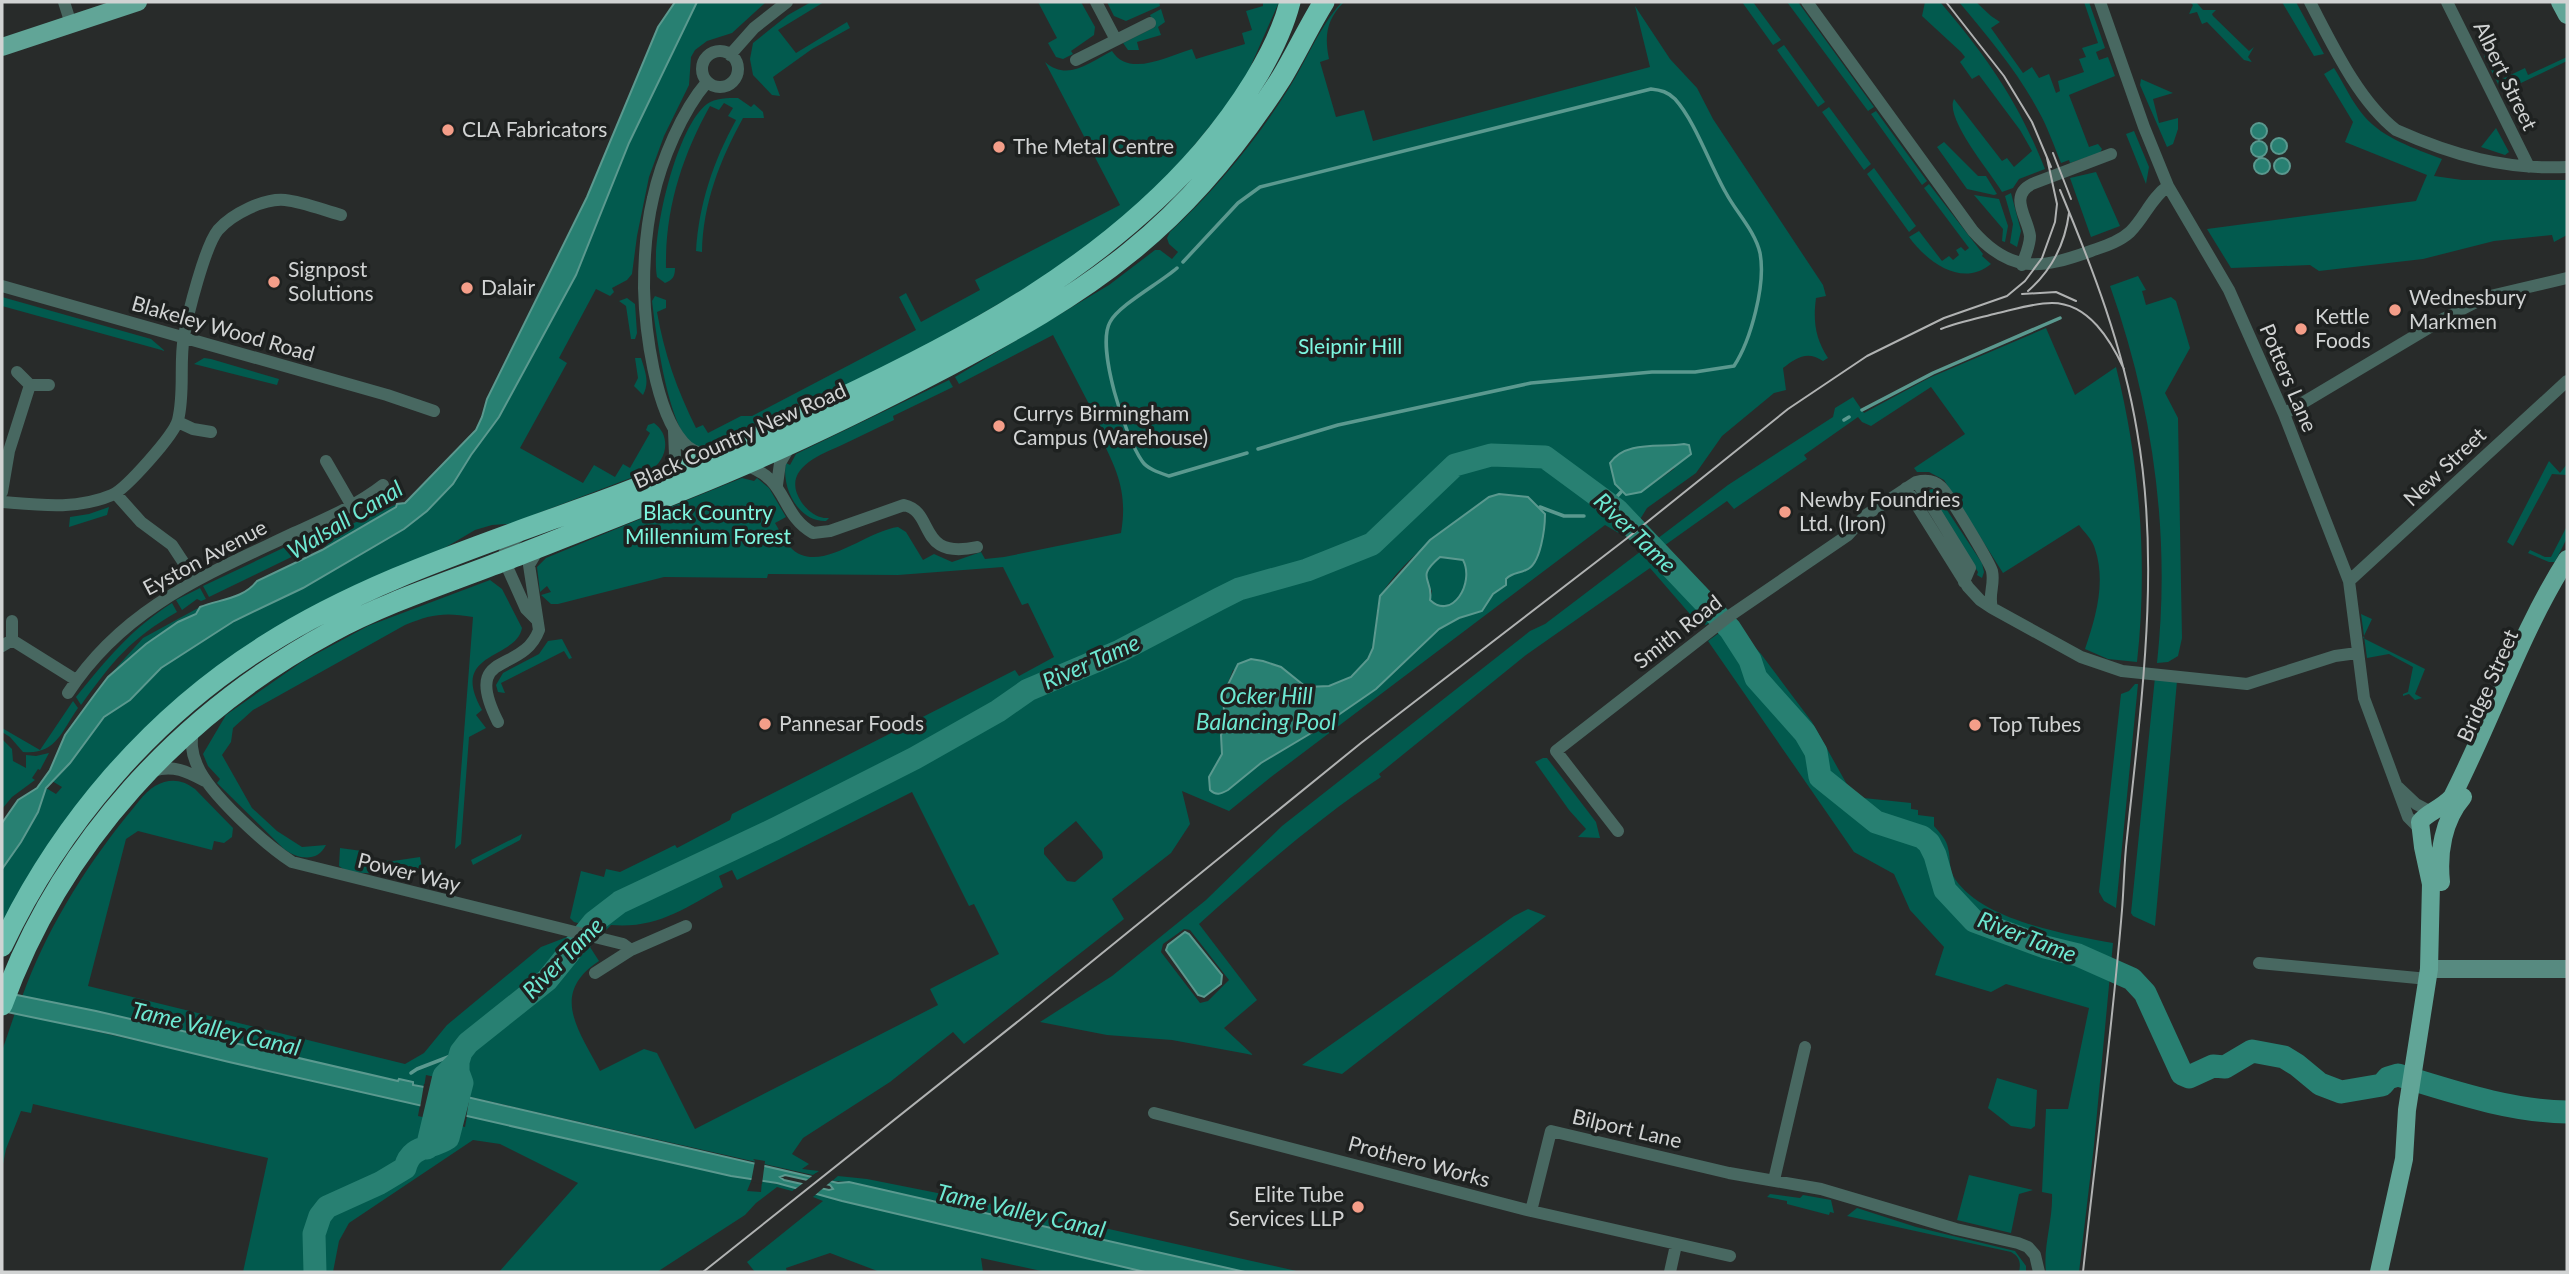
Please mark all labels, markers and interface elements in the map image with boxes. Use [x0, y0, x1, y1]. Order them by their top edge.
street label: Albert Street [2469, 17, 2544, 134]
place label: CLA Fabricators [462, 116, 607, 141]
marker: CLA Fabricators [440, 122, 456, 138]
place label: The Metal Centre [1013, 133, 1174, 158]
marker: The Metal Centre [991, 139, 1007, 155]
place label: Signpost Solutions [288, 256, 374, 305]
marker: Signpost Solutions [266, 274, 282, 290]
place label: Dalair [481, 274, 536, 299]
marker: Dalair [459, 280, 475, 296]
place label: Wednesbury Markmen [2409, 284, 2526, 333]
street label: Blakeley Wood Road [129, 289, 318, 366]
marker: Wednesbury Markmen [2387, 302, 2403, 318]
place label: Kettle Foods [2315, 303, 2371, 352]
street label: Potters Lane [2255, 319, 2323, 435]
marker: Kettle Foods [2293, 321, 2309, 337]
park label: Sleipnir Hill [1298, 333, 1402, 358]
street label: Black Country New Road [630, 377, 849, 493]
place label: Currys Birmingham Campus (Warehouse) [1013, 400, 1208, 449]
marker: Currys Birmingham Campus (Warehouse) [991, 418, 1007, 434]
street label: New Street [2398, 421, 2491, 510]
water label: Walsall Canal [282, 474, 407, 564]
water label: River Tame [1589, 486, 1683, 578]
place label: Newby Foundries Ltd. (Iron) [1799, 486, 1960, 535]
park label: Black Country Millennium Forest [625, 499, 791, 548]
marker: Newby Foundries Ltd. (Iron) [1777, 504, 1793, 520]
street label: Eyston Avenue [138, 514, 271, 600]
street label: Smith Road [1628, 589, 1726, 673]
street label: Bridge Street [2451, 625, 2523, 745]
water label: River Tame [1038, 627, 1143, 695]
water label: Ocker Hill Balancing Pool [1196, 681, 1336, 735]
place label: Pannesar Foods [779, 710, 924, 735]
place label: Top Tubes [1989, 711, 2081, 736]
marker: Pannesar Foods [757, 716, 773, 732]
marker: Top Tubes [1967, 717, 1983, 733]
street label: Power Way [355, 847, 464, 896]
water label: River Tame [1974, 904, 2081, 968]
water label: River Tame [516, 911, 609, 1004]
water label: Tame Valley Canal [129, 995, 303, 1061]
street label: Bilport Lane [1570, 1103, 1685, 1152]
street label: Prothero Works [1346, 1130, 1493, 1191]
water label: Tame Valley Canal [934, 1177, 1108, 1243]
place label: Elite Tube Services LLP [1228, 1181, 1344, 1230]
marker: Elite Tube Services LLP [1350, 1199, 1366, 1215]

